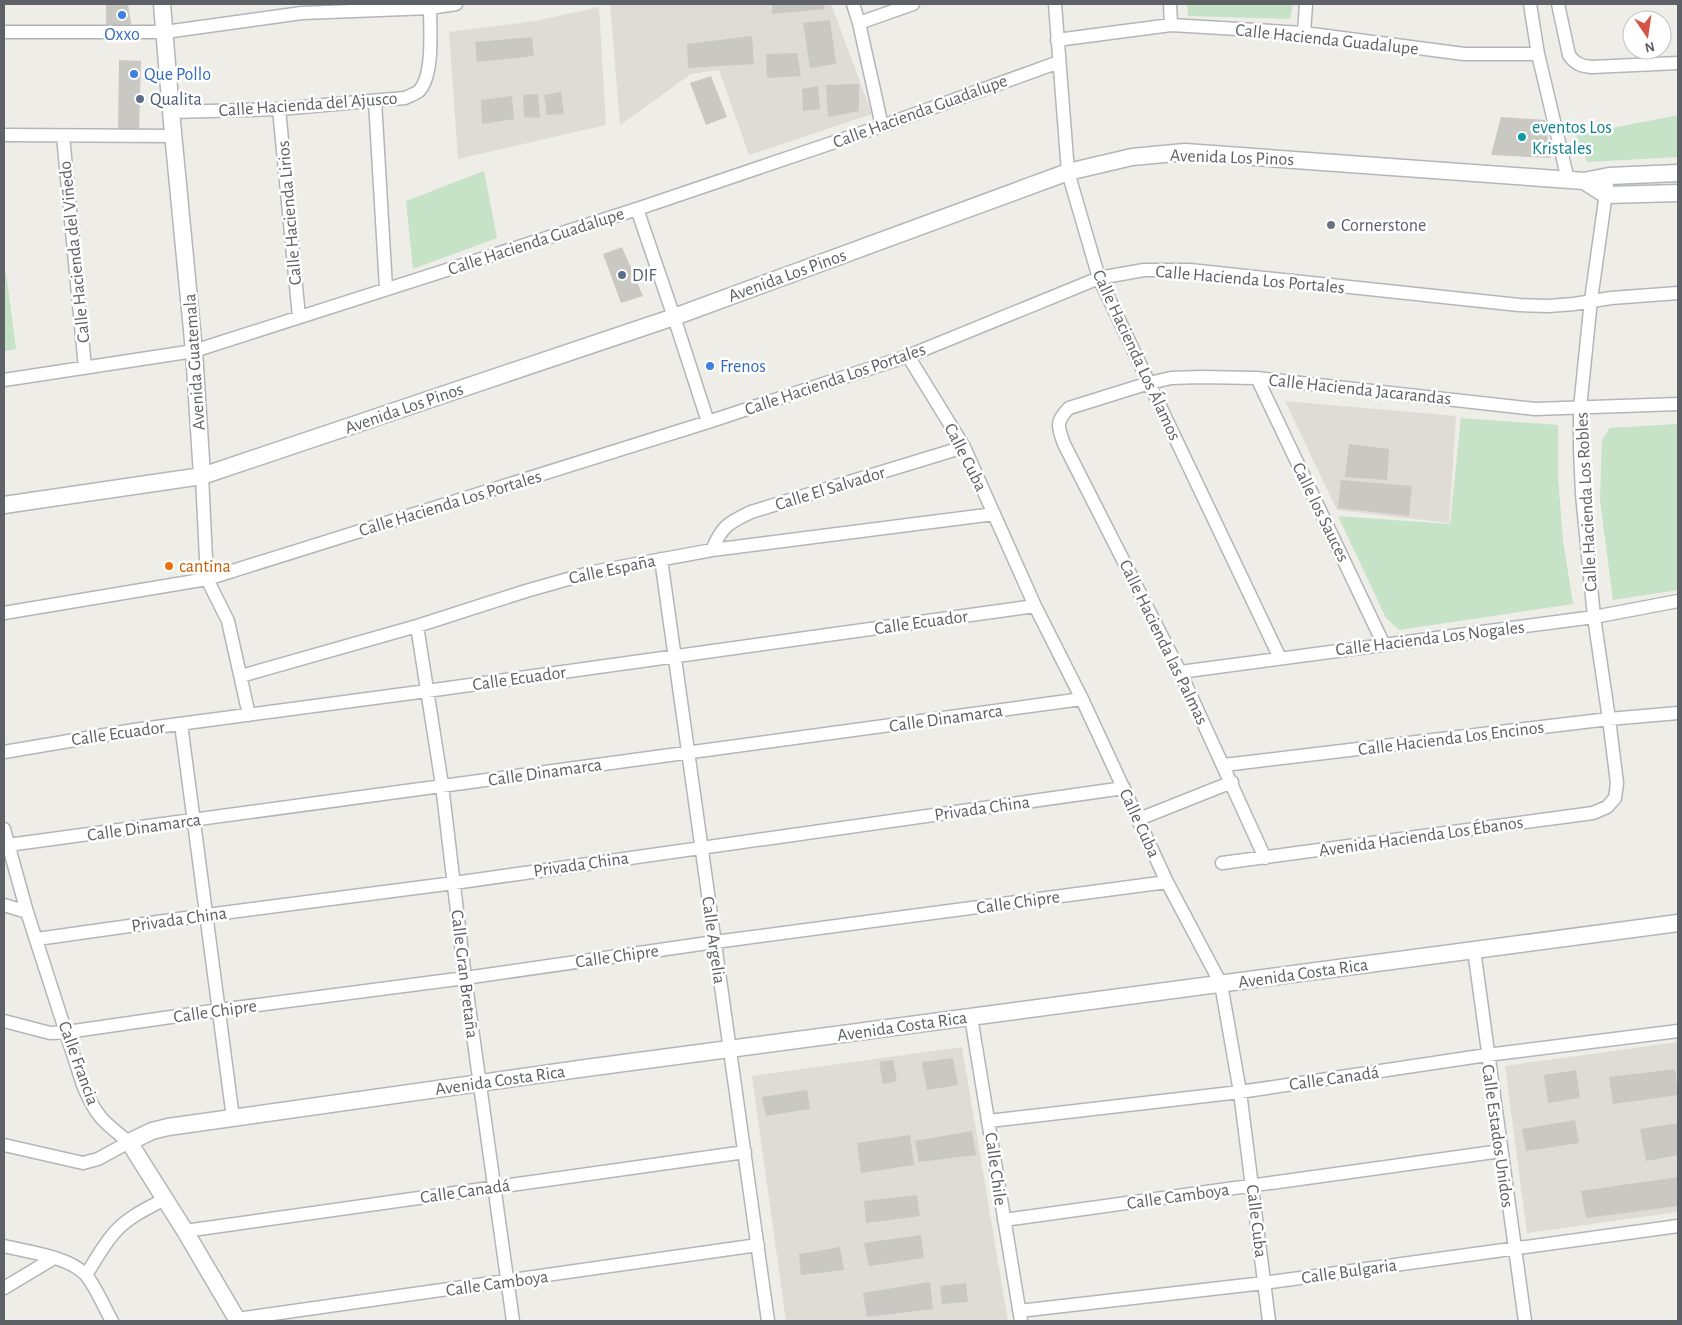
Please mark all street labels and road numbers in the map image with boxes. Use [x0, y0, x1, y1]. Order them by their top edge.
street label: Calle Hacienda Guadalupe [1234, 21, 1419, 59]
street label: Calle Hacienda Guadalupe [831, 72, 1010, 152]
street label: Calle Hacienda del Ajusco [218, 90, 398, 120]
street label: Calle Hacienda Lirios [275, 140, 305, 286]
street label: Avenida Los Pinos [1170, 147, 1294, 169]
street label: Calle Hacienda del Viñedo [56, 160, 94, 344]
street label: Calle Hacienda Guadalupe [446, 205, 627, 279]
street label: Avenida Los Pinos [726, 246, 849, 306]
street label: Calle Hacienda Los Portales [1155, 263, 1345, 297]
street label: Calle Hacienda Los Álamos [1089, 266, 1186, 444]
street label: Avenida Guatemala [181, 293, 209, 431]
street label: Calle Hacienda Los Portales [743, 341, 928, 419]
street label: Calle Hacienda Jacarandas [1268, 371, 1452, 409]
street label: Avenida Los Pinos [343, 380, 466, 438]
street label: Calle Hacienda Los Robles [1573, 412, 1601, 592]
street label: Calle Cuba [940, 421, 990, 494]
street label: Calle los Sauces [1288, 460, 1352, 565]
street label: Calle El Salvador [773, 464, 888, 514]
street label: Calle Hacienda Los Portales [357, 468, 544, 540]
street label: Calle España [567, 552, 657, 588]
street label: Calle Hacienda las Palmas [1115, 557, 1211, 728]
street label: Calle Ecuador [873, 607, 969, 638]
street label: Calle Hacienda Los Nogales [1335, 618, 1526, 660]
street label: Calle Ecuador [471, 663, 567, 694]
street label: Calle Dinamarca [888, 702, 1004, 736]
street label: Calle Ecuador [70, 718, 166, 749]
street label: Calle Hacienda Los Encinos [1357, 719, 1545, 759]
street label: Calle Dinamarca [487, 756, 603, 790]
street label: Calle Cuba [1115, 786, 1163, 861]
street label: Privada China [933, 793, 1031, 825]
street label: Calle Dinamarca [86, 811, 202, 845]
street label: Avenida Hacienda Los Ébanos [1317, 811, 1525, 860]
street label: Privada China [532, 849, 630, 881]
street label: Calle Chipre [975, 888, 1061, 918]
street label: Calle Argelia [698, 895, 728, 985]
street label: Privada China [130, 904, 228, 936]
street label: Calle Gran Bretaña [447, 909, 481, 1039]
street label: Calle Chipre [574, 942, 660, 972]
street label: Avenida Costa Rica [1237, 956, 1369, 992]
street label: Calle Chipre [172, 997, 258, 1027]
street label: Avenida Costa Rica [836, 1009, 968, 1045]
street label: Calle Francia [55, 1019, 102, 1108]
street label: Avenida Costa Rica [434, 1063, 566, 1099]
street label: Calle Estados Unidos [1478, 1063, 1516, 1209]
street label: Calle Canadá [1288, 1064, 1380, 1094]
street label: Calle Chile [981, 1131, 1009, 1207]
street label: Calle Canadá [419, 1177, 511, 1207]
street label: Calle Camboya [1126, 1181, 1231, 1213]
street label: Calle Cuba [1243, 1183, 1269, 1259]
street label: Calle Bulgaria [1300, 1256, 1398, 1288]
street label: Calle Camboya [445, 1268, 550, 1300]

